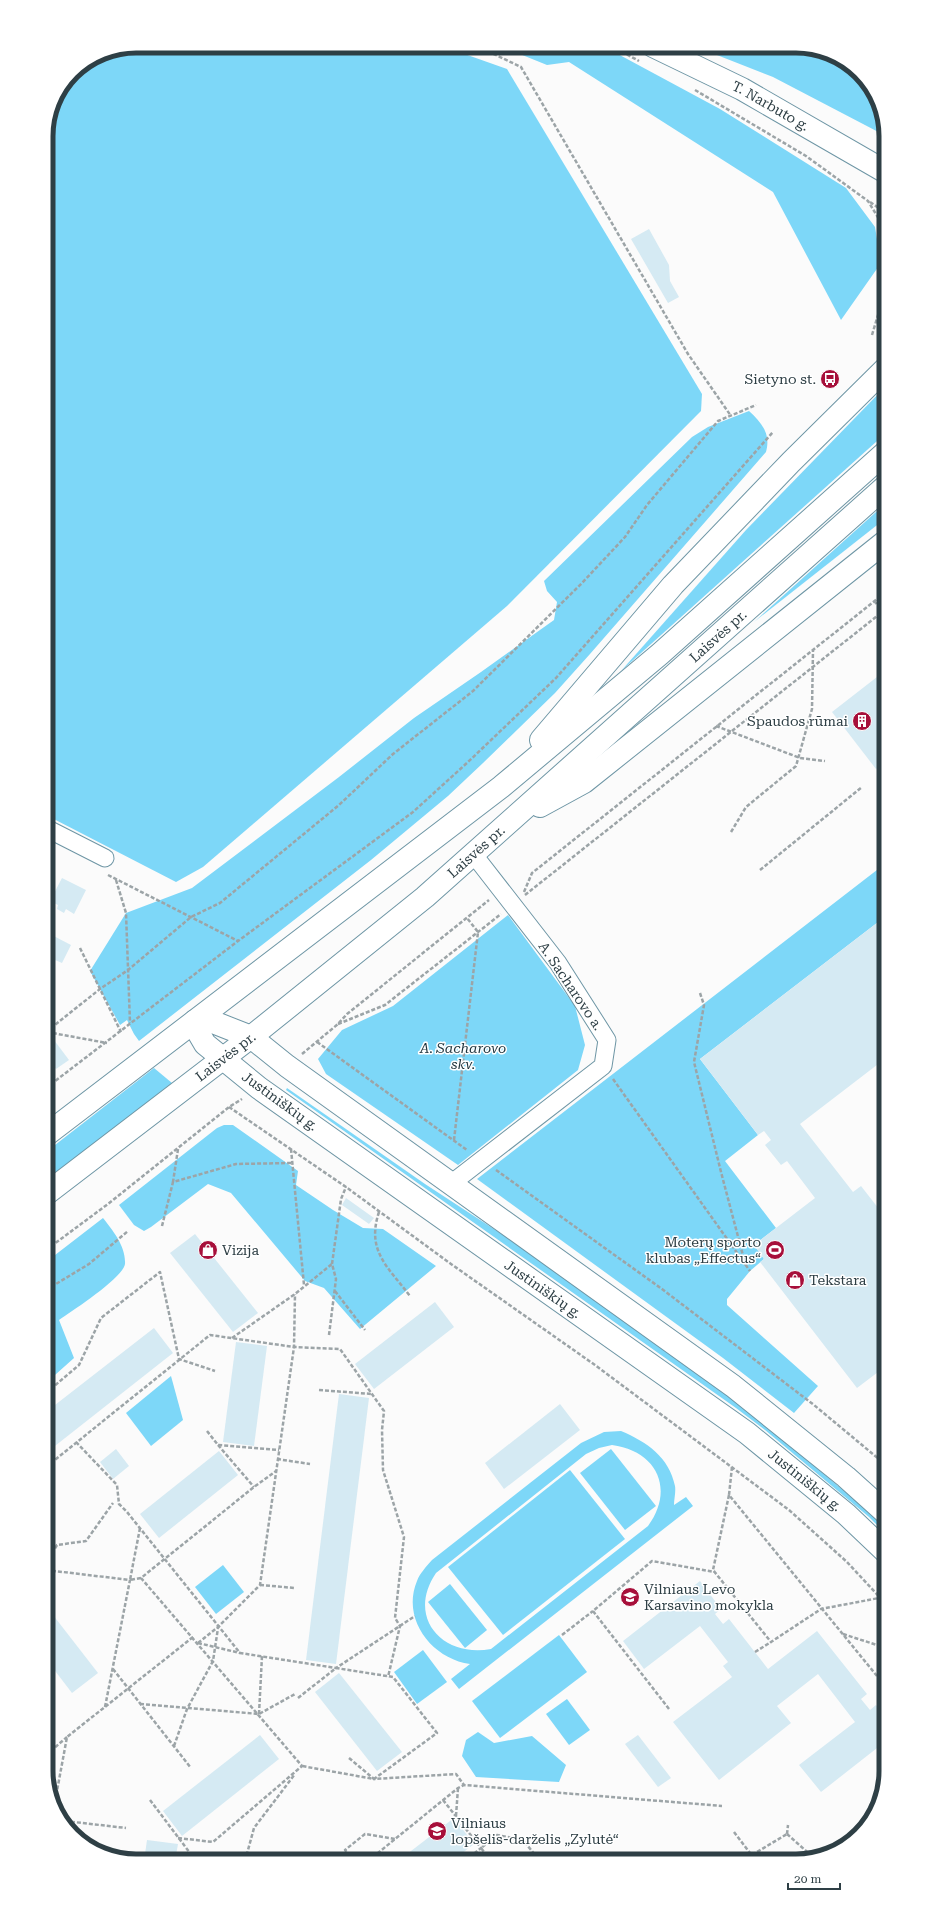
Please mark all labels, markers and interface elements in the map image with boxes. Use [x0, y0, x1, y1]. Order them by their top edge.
street label: T. Narbuto g. [730, 77, 812, 134]
bus stop icon: Sietyno st. [819, 368, 841, 390]
place label: Sietyno st. [745, 371, 816, 387]
street label: Laisvės pr. [686, 606, 750, 665]
building icon: Spaudos rūmai [851, 710, 873, 732]
place label: Spaudos rūmai [747, 713, 849, 729]
street label: Laisvės pr. [444, 822, 508, 881]
street label: A. Sacharovo a. [536, 939, 606, 1033]
street label: Laisvės pr. [192, 1029, 259, 1085]
park label: A. Sacharovo skv. [419, 1040, 506, 1072]
street label: Justiniškių g. [239, 1068, 321, 1134]
place label: Moterų sporto klubas „Effectus“ [646, 1234, 761, 1266]
shop icon: Vizija [197, 1239, 219, 1261]
sports icon: Moterų sporto klubas „Effectus“ [764, 1239, 786, 1261]
place label: Vizija [222, 1242, 259, 1258]
street label: Justiniškių g. [502, 1257, 584, 1321]
shop icon: Tekstara [784, 1269, 806, 1291]
place label: Tekstara [809, 1272, 867, 1288]
street label: Justiniškių g. [765, 1446, 845, 1514]
place label: Vilniaus Levo Karsavino mokykla [644, 1581, 774, 1613]
school or university icon: Vilniaus Levo Karsavino mokykla [619, 1586, 641, 1608]
place label: Vilniaus lopšelis-darželis „Zylutė“ [451, 1815, 619, 1847]
school or university icon: Vilniaus lopšelis-darželis „Zylutė“ [426, 1820, 448, 1842]
scale bar [788, 1865, 840, 1891]
text: 20 m [794, 1872, 821, 1886]

